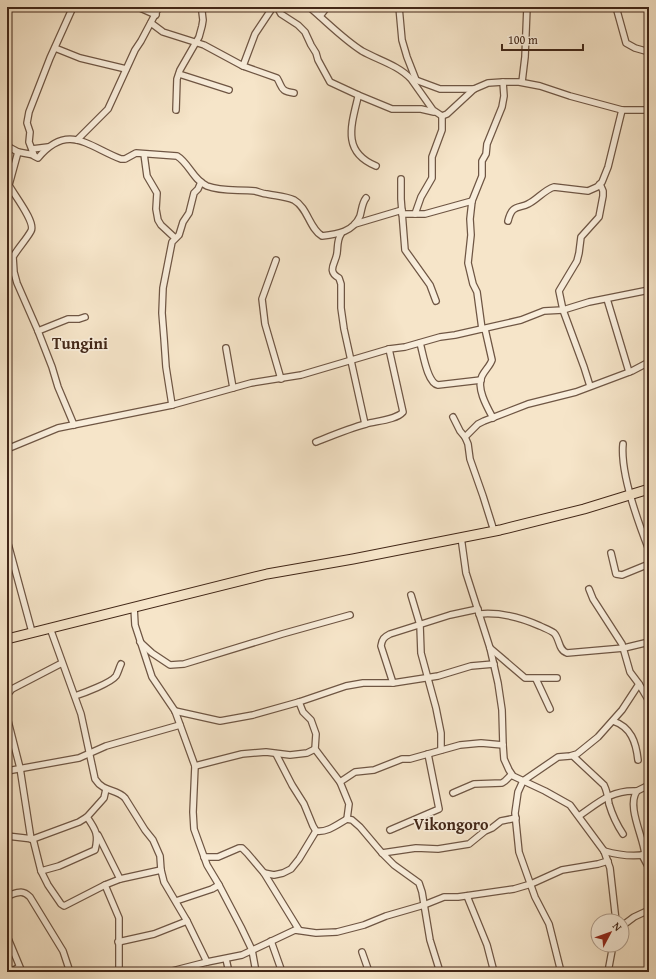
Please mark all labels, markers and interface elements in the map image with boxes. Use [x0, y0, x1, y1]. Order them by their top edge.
scale bar [502, 26, 583, 52]
text: 100 m [508, 31, 538, 48]
district label: Tungini [52, 331, 108, 355]
district label: Vikongoro [414, 812, 489, 836]
north arrow [590, 913, 630, 953]
text: N [609, 918, 626, 935]

